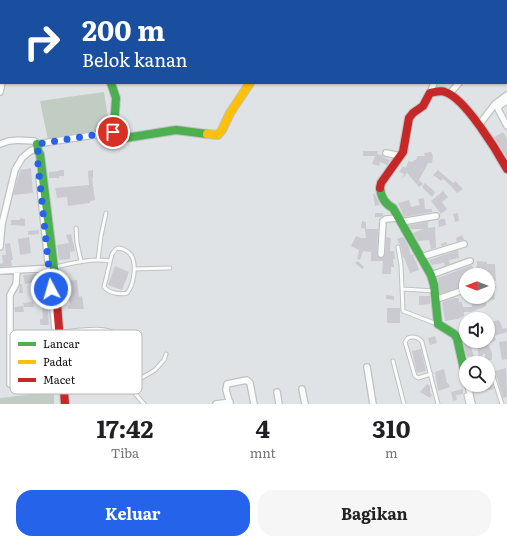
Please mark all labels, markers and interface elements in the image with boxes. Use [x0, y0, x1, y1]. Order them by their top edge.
text: 200 m [82, 8, 165, 50]
icon: right [16, 16, 68, 68]
text: Belok kanan [82, 46, 187, 73]
pin [96, 115, 130, 149]
icon: arrive [102, 121, 124, 143]
position arrow [30, 268, 72, 310]
north arrow [459, 268, 495, 304]
map controls [459, 268, 495, 392]
button: sound [459, 312, 495, 348]
legend [10, 330, 142, 394]
text: Lancar [43, 335, 80, 351]
text: Padat [43, 353, 73, 369]
button: search [459, 356, 495, 392]
text: Macet [43, 371, 76, 387]
text: 17:42 [97, 410, 153, 445]
text: 4 [256, 410, 270, 445]
text: 310 [372, 410, 410, 445]
text: Tiba [111, 443, 139, 462]
text: mnt [250, 443, 276, 462]
text: m [385, 443, 398, 462]
button: Keluar [16, 490, 250, 536]
button: Bagikan [258, 490, 491, 536]

